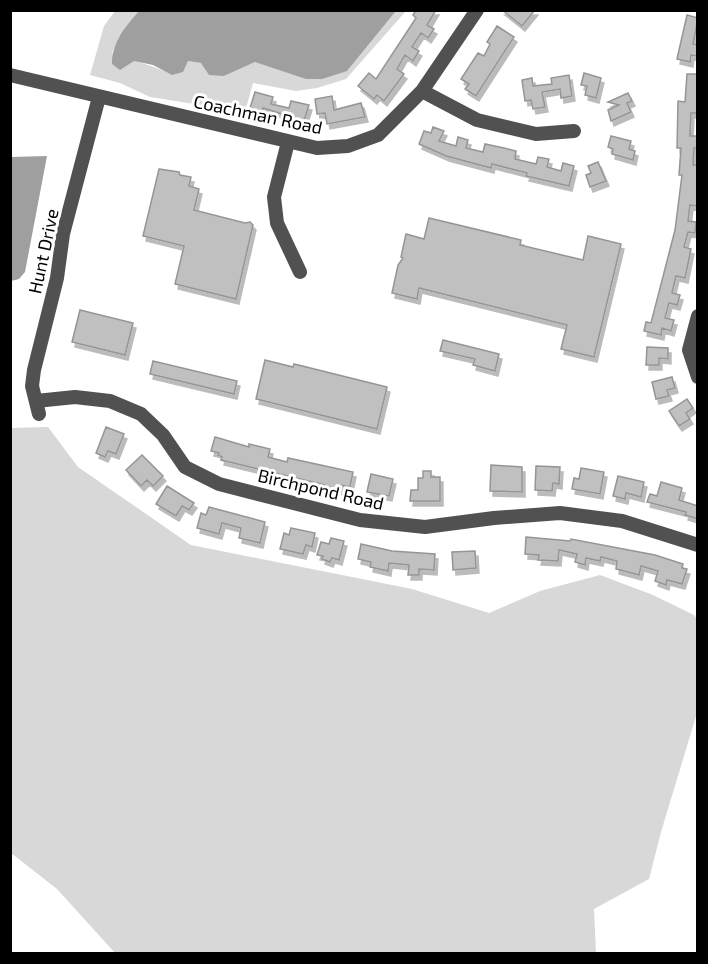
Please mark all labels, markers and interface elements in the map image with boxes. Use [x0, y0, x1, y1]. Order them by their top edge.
street label: Coachman Road [192, 90, 324, 138]
street label: Hunt Drive [23, 206, 63, 296]
street label: Birchpond Road [256, 464, 386, 514]

